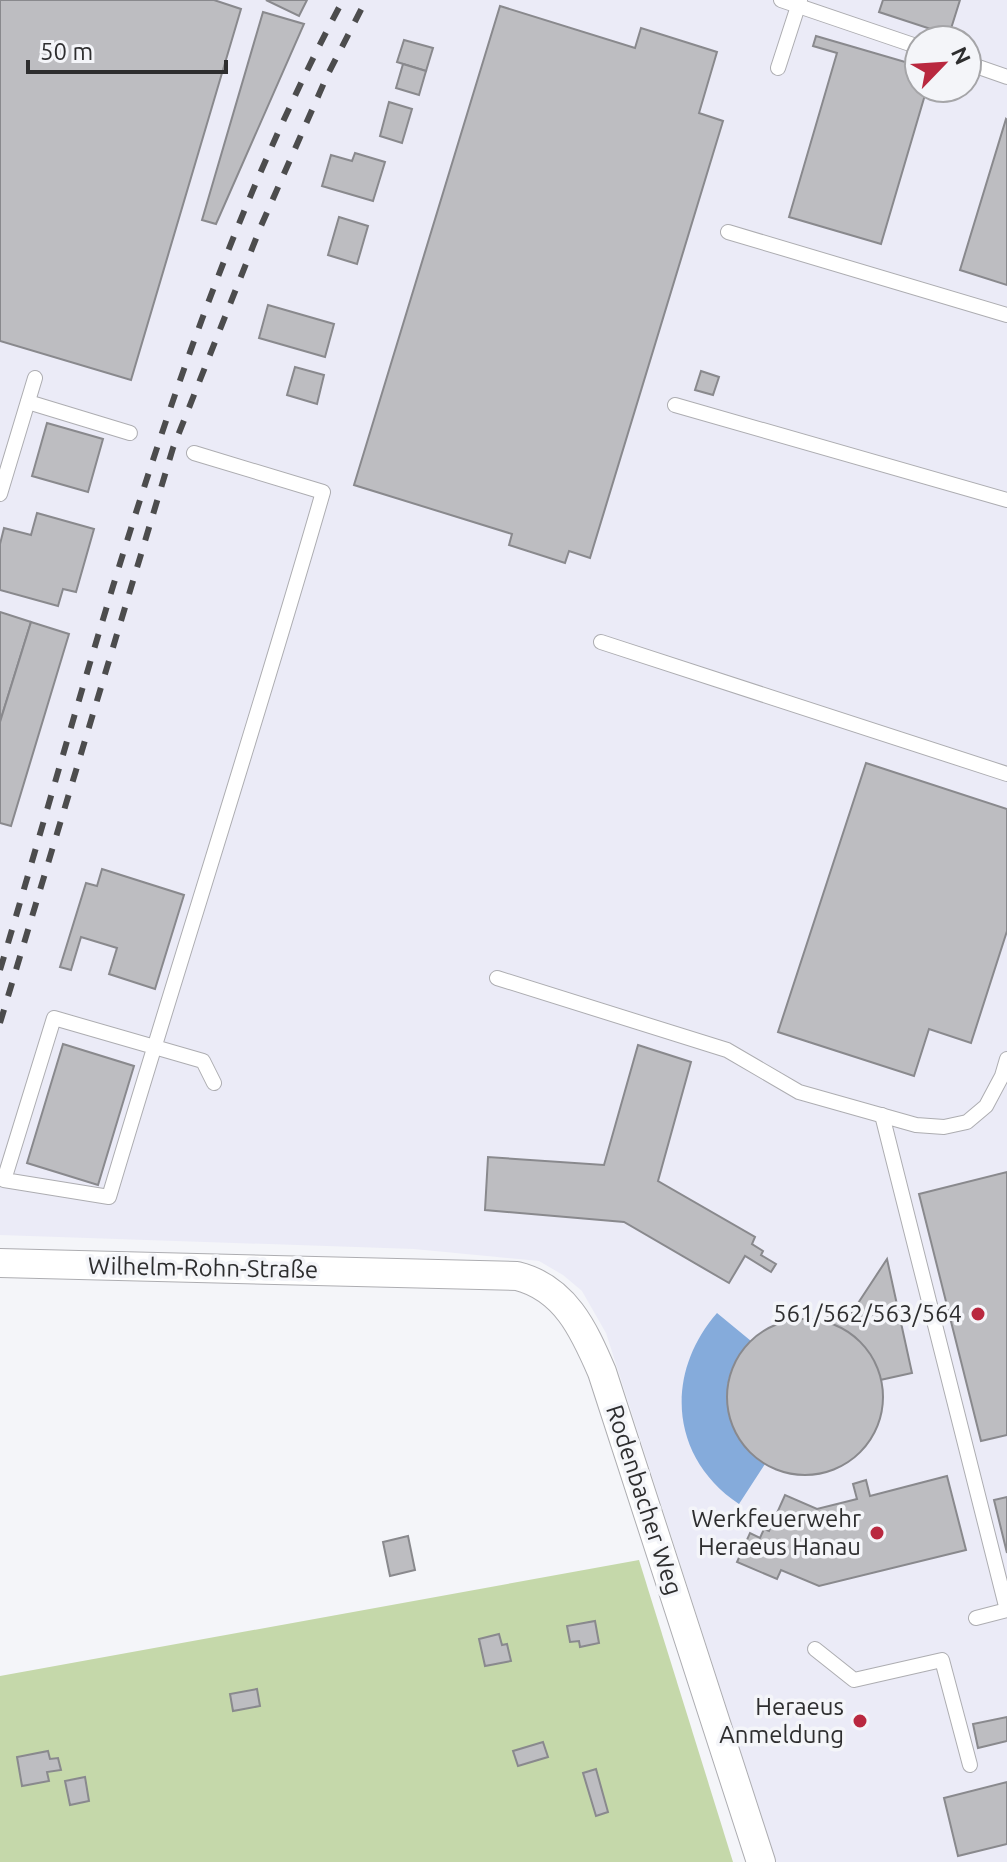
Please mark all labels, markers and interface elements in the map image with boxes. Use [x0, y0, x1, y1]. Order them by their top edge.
scale bar [28, 24, 226, 74]
north arrow [903, 24, 983, 104]
text: 50 m [40, 38, 93, 65]
text: N [947, 43, 976, 68]
street label: Wilhelm-Rohn-Straße [88, 1252, 318, 1283]
place label: 561/562/563/564 [773, 1300, 962, 1327]
marker: 561/562/563/564 [969, 1305, 987, 1323]
street label: Rodenbacher Weg [601, 1402, 688, 1598]
place label: Werkfeuerwehr Heraeus Hanau [691, 1505, 861, 1560]
marker: Werkfeuerwehr Heraeus Hanau [868, 1524, 886, 1542]
place label: Heraeus Anmeldung [719, 1693, 844, 1748]
marker: Heraeus Anmeldung [851, 1712, 869, 1730]

